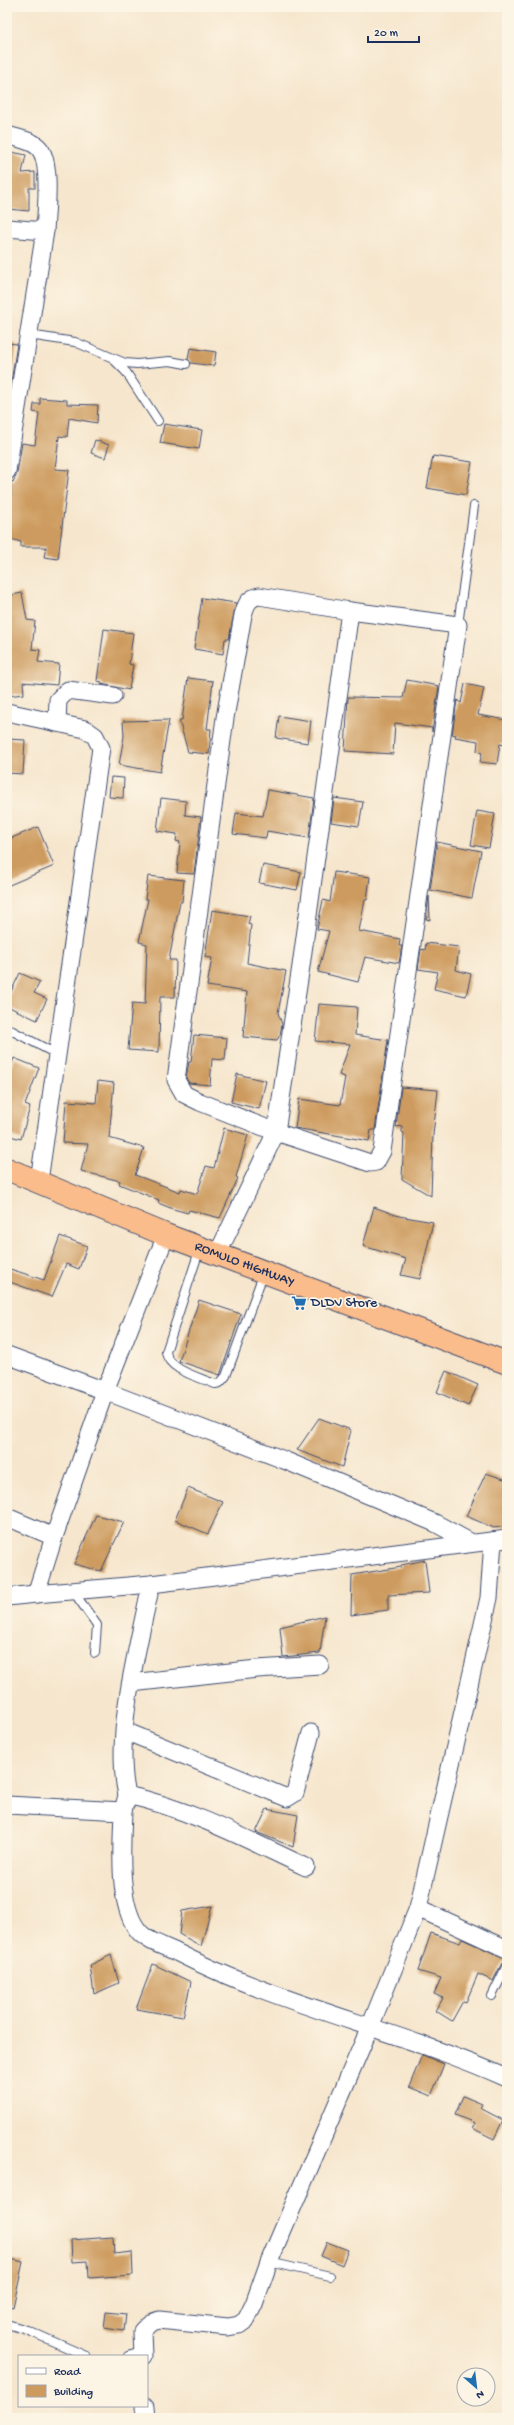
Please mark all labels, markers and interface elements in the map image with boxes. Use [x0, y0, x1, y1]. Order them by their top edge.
scale bar [368, 18, 419, 44]
text: 20 m [374, 27, 399, 41]
street label: ROMULO HIGHWAY [192, 1238, 297, 1291]
supermarket icon: DLDV Store [290, 1294, 308, 1312]
place label: DLDV Store [310, 1295, 378, 1312]
legend [18, 2355, 148, 2407]
text: Road [54, 2366, 81, 2380]
north arrow [456, 2367, 496, 2407]
text: Building [53, 2386, 93, 2400]
text: N [474, 2387, 486, 2401]

